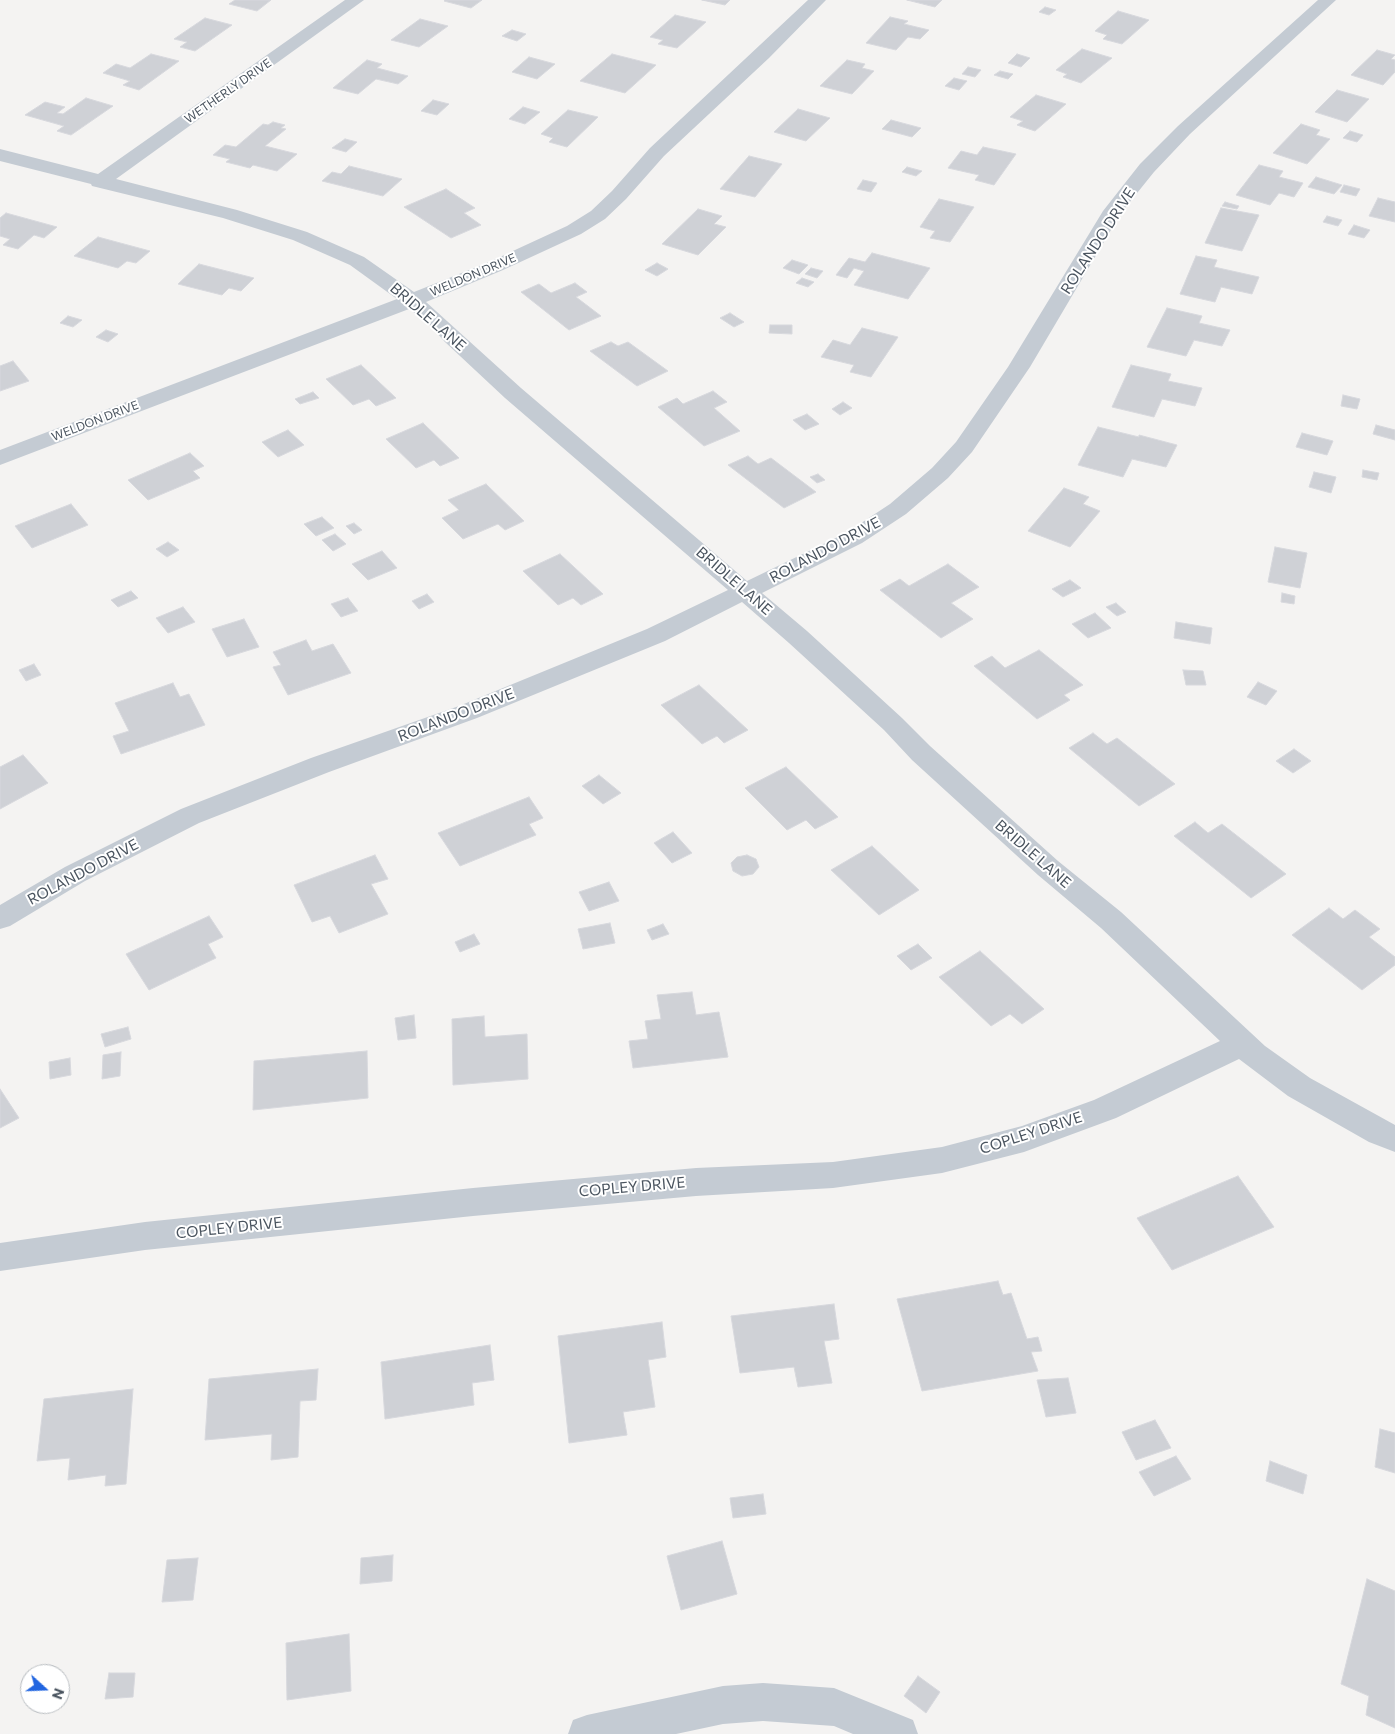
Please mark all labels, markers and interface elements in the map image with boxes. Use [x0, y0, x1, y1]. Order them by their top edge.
street label: WETHERLY DRIVE [182, 56, 274, 126]
street label: ROLANDO DRIVE [1057, 185, 1139, 297]
street label: WELDON DRIVE [428, 250, 518, 300]
street label: BRIDLE LANE [386, 279, 470, 355]
street label: WELDON DRIVE [50, 398, 140, 444]
street label: ROLANDO DRIVE [766, 513, 884, 587]
street label: BRIDLE LANE [692, 543, 776, 619]
street label: ROLANDO DRIVE [395, 685, 517, 745]
street label: BRIDLE LANE [991, 816, 1075, 892]
street label: ROLANDO DRIVE [24, 835, 142, 909]
street label: COPLEY DRIVE [978, 1108, 1084, 1158]
street label: COPLEY DRIVE [578, 1173, 686, 1201]
street label: COPLEY DRIVE [175, 1213, 283, 1243]
north arrow [20, 1664, 70, 1714]
text: N [49, 1686, 68, 1702]

